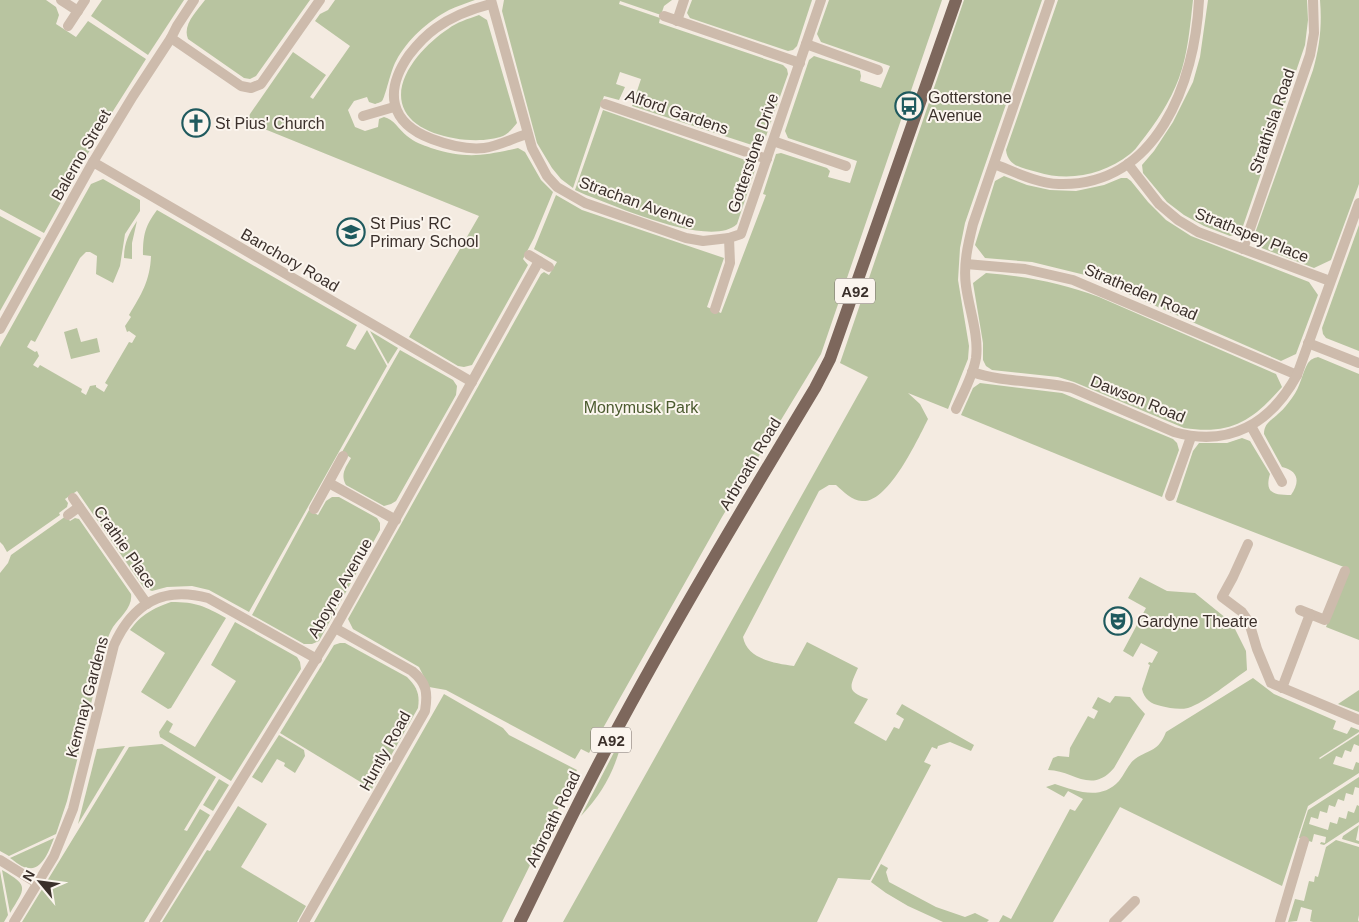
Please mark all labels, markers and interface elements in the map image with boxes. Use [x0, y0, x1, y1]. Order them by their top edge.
street label: Strathisla Road [1246, 67, 1298, 175]
street label: Alford Gardens [623, 86, 731, 138]
place label: Gotterstone Avenue [928, 89, 1012, 124]
street label: Gotterstone Drive [725, 91, 781, 215]
bus stop icon: Gotterstone Avenue [894, 91, 924, 121]
street label: Balerno Street [48, 106, 114, 204]
church icon: St Pius' Church [181, 108, 211, 138]
place label: St Pius' Church [215, 115, 325, 132]
street label: Strachan Avenue [577, 173, 697, 231]
street label: Strathspey Place [1193, 204, 1311, 266]
place label: St Pius' RC Primary School [370, 215, 478, 250]
school or university icon: St Pius' RC Primary School [336, 217, 366, 247]
street label: Banchory Road [238, 225, 342, 295]
street label: Stratheden Road [1082, 261, 1200, 323]
road number: A92 [835, 278, 875, 304]
street label: Dawson Road [1088, 372, 1188, 426]
park label: Monymusk Park [584, 399, 699, 416]
street label: Arbroath Road [716, 415, 784, 513]
street label: Crathie Place [90, 503, 160, 591]
street label: Aboyne Avenue [305, 535, 375, 641]
theatre icon: Gardyne Theatre [1103, 606, 1133, 636]
place label: Gardyne Theatre [1137, 613, 1258, 630]
street label: Kemnay Gardens [63, 635, 111, 759]
street label: Huntly Road [356, 708, 414, 794]
road number: A92 [591, 728, 631, 752]
street label: Arbroath Road [523, 769, 583, 869]
north arrow [15, 857, 65, 907]
text: N [19, 867, 38, 884]

